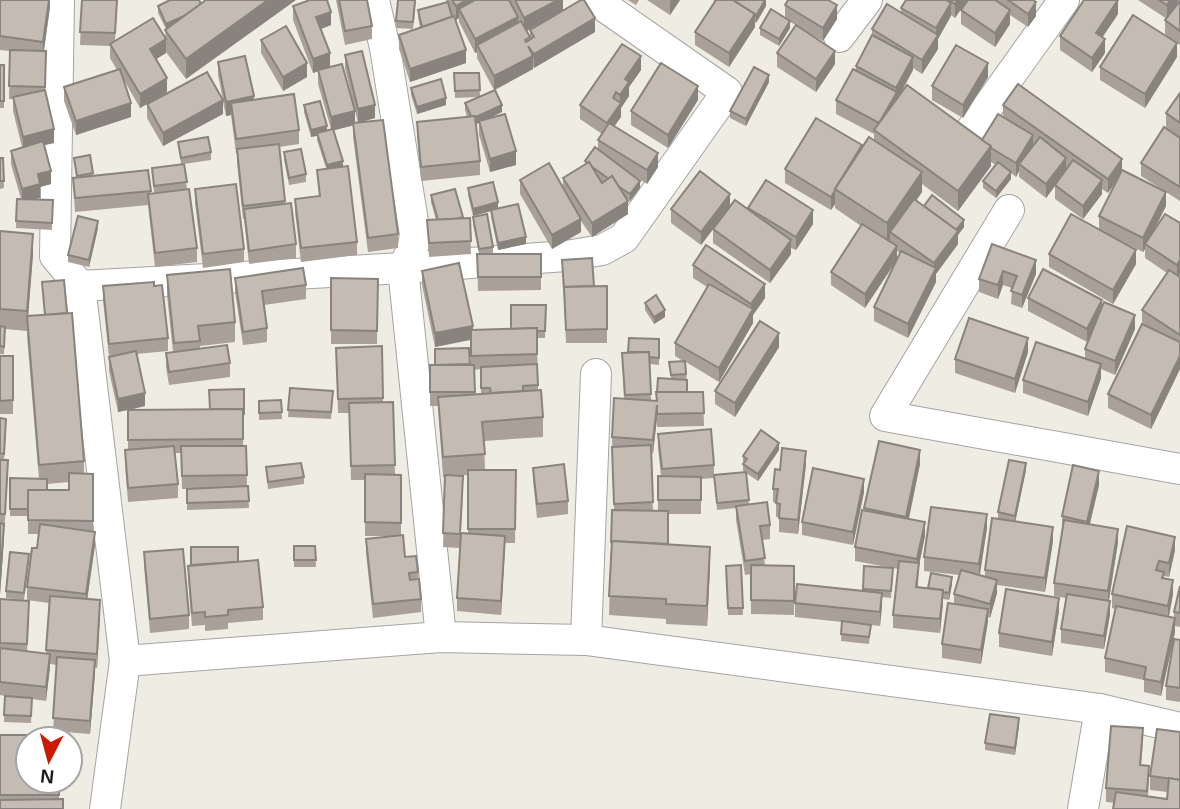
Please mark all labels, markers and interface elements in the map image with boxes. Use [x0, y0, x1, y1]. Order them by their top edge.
north arrow [14, 725, 84, 795]
text: N [39, 765, 55, 788]

